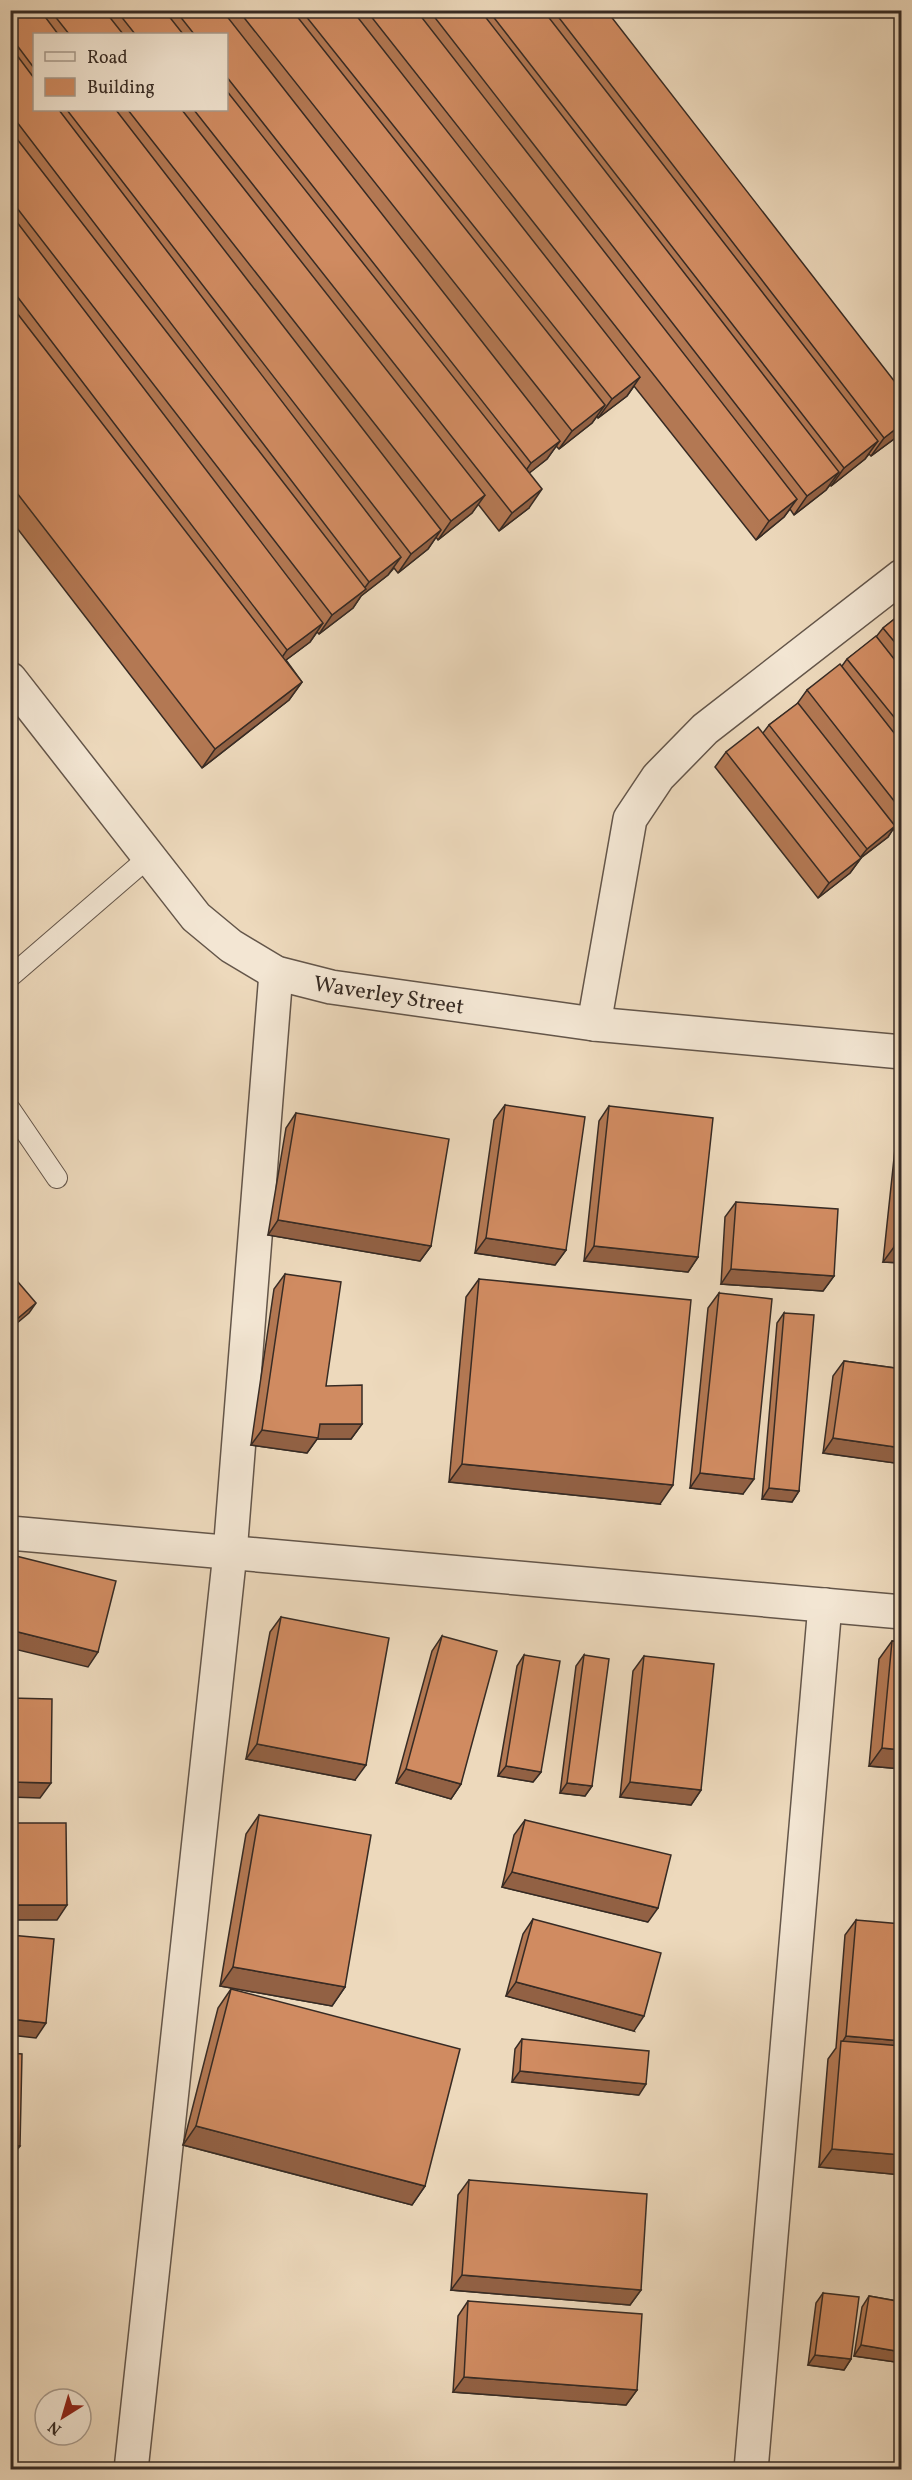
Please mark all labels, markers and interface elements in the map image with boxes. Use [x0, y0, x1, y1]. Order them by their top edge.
legend [33, 33, 228, 111]
text: Road [87, 46, 128, 71]
text: Building [87, 76, 155, 101]
street label: Waverley Street [311, 969, 466, 1024]
north arrow [33, 2387, 93, 2447]
text: N [44, 2415, 66, 2440]

